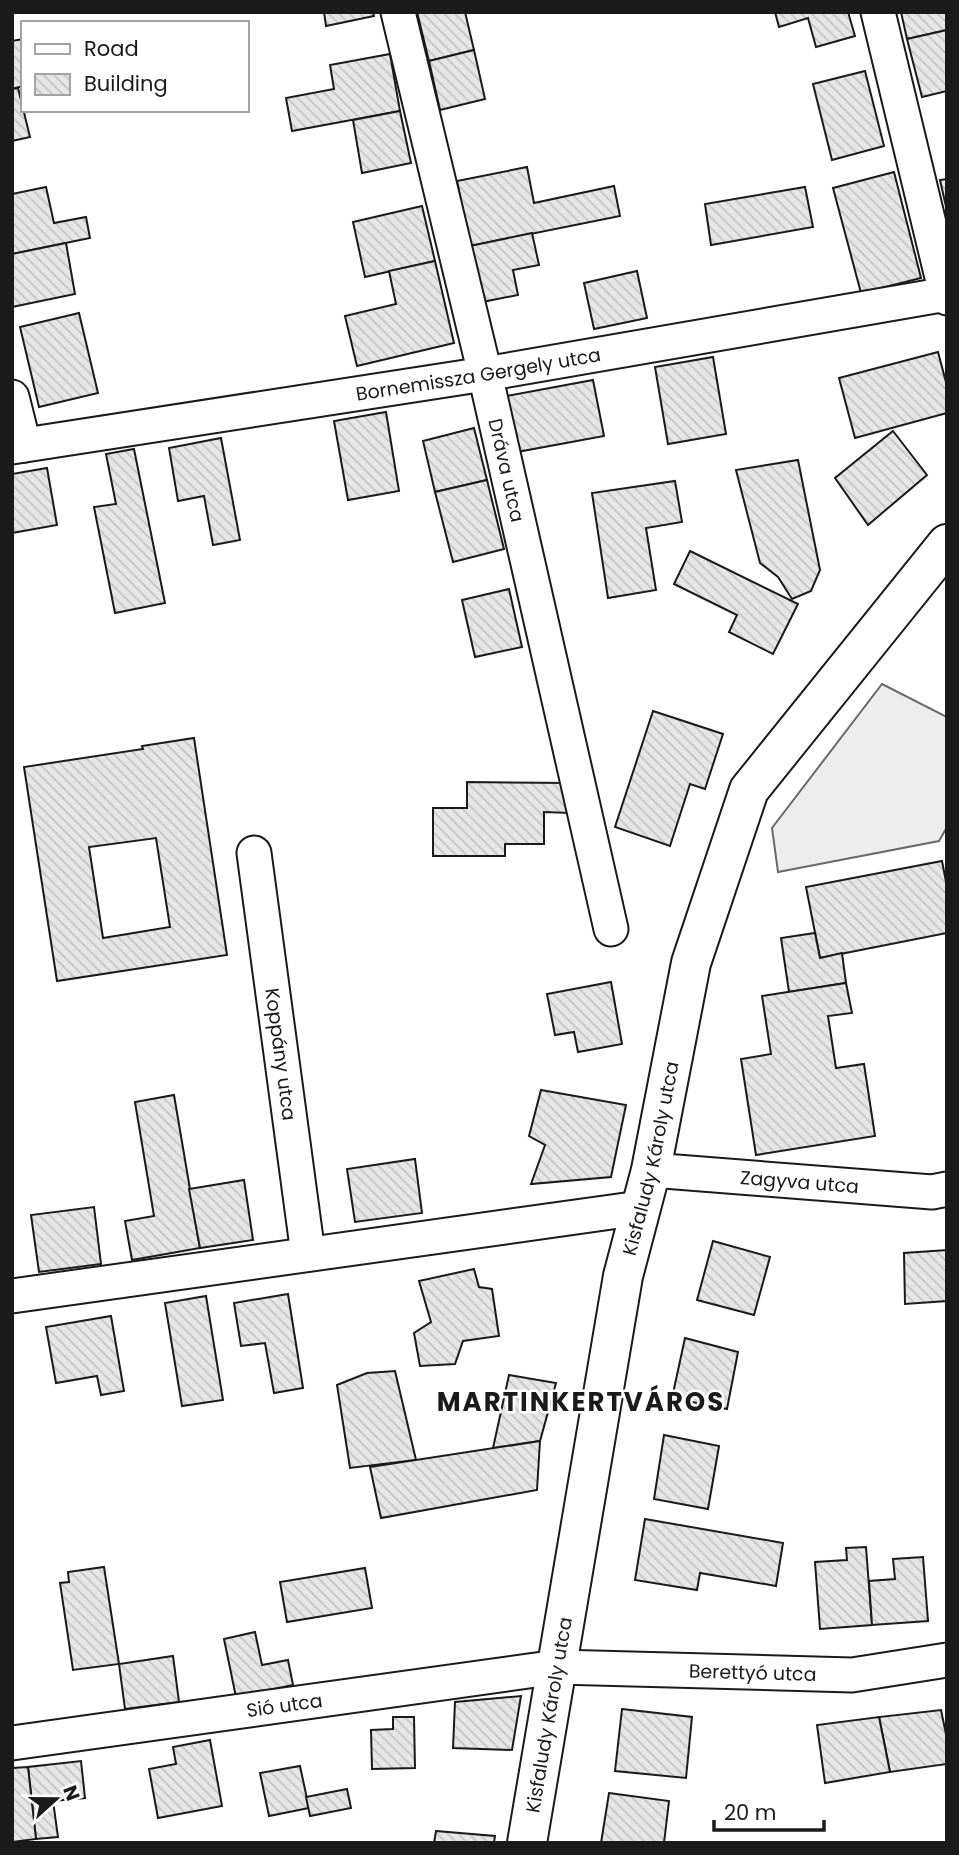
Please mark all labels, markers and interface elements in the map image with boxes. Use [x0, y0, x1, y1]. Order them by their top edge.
legend [21, 21, 248, 112]
text: Road [84, 34, 139, 63]
text: Building [84, 69, 168, 98]
street label: Bornemissza Gergely utca [354, 341, 603, 408]
street label: Dráva utca [482, 416, 531, 525]
street label: Koppány utca [258, 986, 303, 1122]
street label: Kisfaludy Károly utca [616, 1059, 686, 1258]
street label: Zagyva utca [739, 1164, 860, 1200]
district label: MARTINKERTVÁROS [437, 1384, 725, 1420]
street label: Kisfaludy Károly utca [519, 1615, 579, 1815]
street label: Berettyó utca [688, 1658, 817, 1688]
street label: Sió utca [245, 1687, 324, 1724]
north arrow [21, 1764, 91, 1834]
text: N [56, 1782, 87, 1805]
scale bar [714, 1788, 824, 1832]
text: 20 m [724, 1798, 777, 1827]

